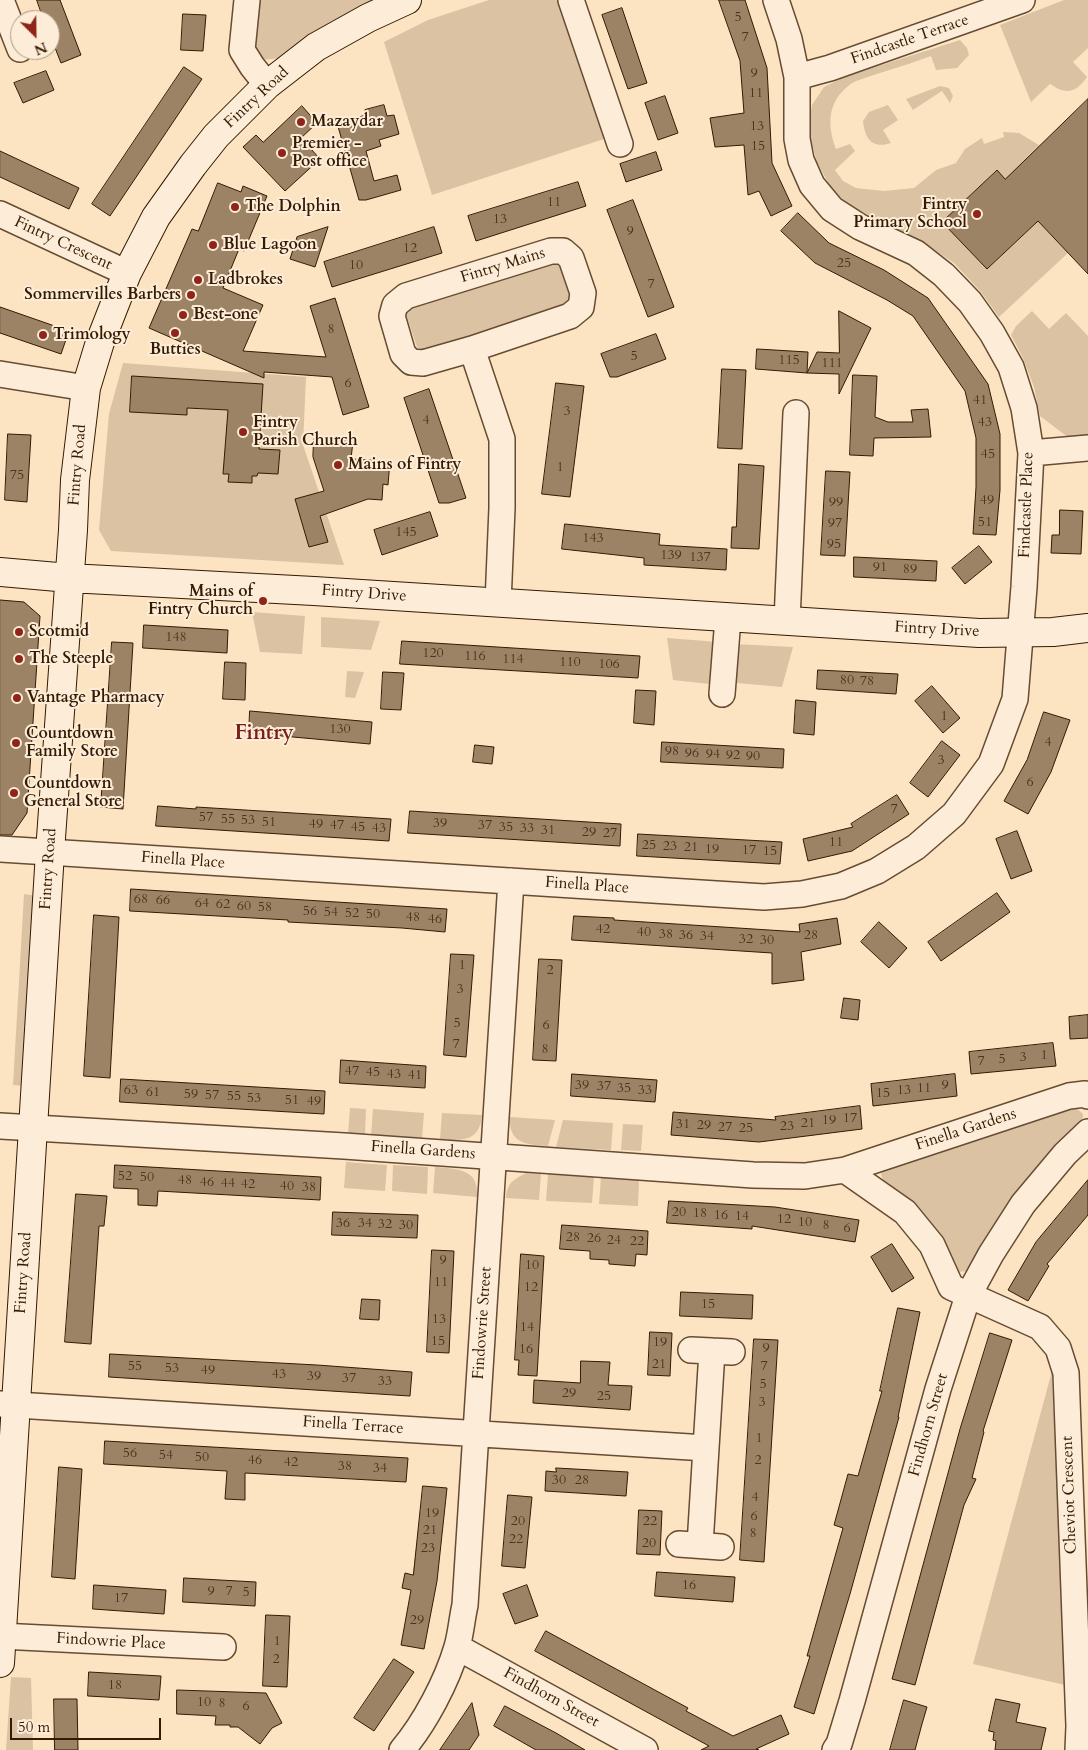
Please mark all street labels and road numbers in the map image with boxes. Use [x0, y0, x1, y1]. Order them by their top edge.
street label: Findcastle Terrace [848, 11, 972, 69]
street label: Fintry Road [221, 63, 293, 133]
street label: Fintry Crescent [11, 213, 115, 275]
street label: Fintry Mains [458, 244, 548, 288]
street label: Fintry Road [65, 424, 91, 506]
street label: Findcastle Place [1016, 451, 1038, 559]
street label: Fintry Drive [321, 581, 407, 607]
street label: Fintry Drive [894, 618, 980, 642]
street label: Fintry Road [37, 828, 61, 910]
street label: Finella Place [140, 848, 226, 874]
street label: Finella Place [544, 873, 630, 899]
street label: Finella Gardens [913, 1105, 1019, 1155]
street label: Finella Gardens [370, 1138, 476, 1164]
street label: Fintry Road [12, 1232, 36, 1314]
street label: Findowrie Street [469, 1266, 497, 1380]
street label: Findhorn Street [905, 1371, 953, 1479]
street label: Finella Terrace [302, 1413, 404, 1439]
street label: Cheviot Crescent [1058, 1436, 1082, 1554]
street label: Findowrie Place [56, 1630, 166, 1654]
street label: Findhorn Street [500, 1664, 602, 1732]

